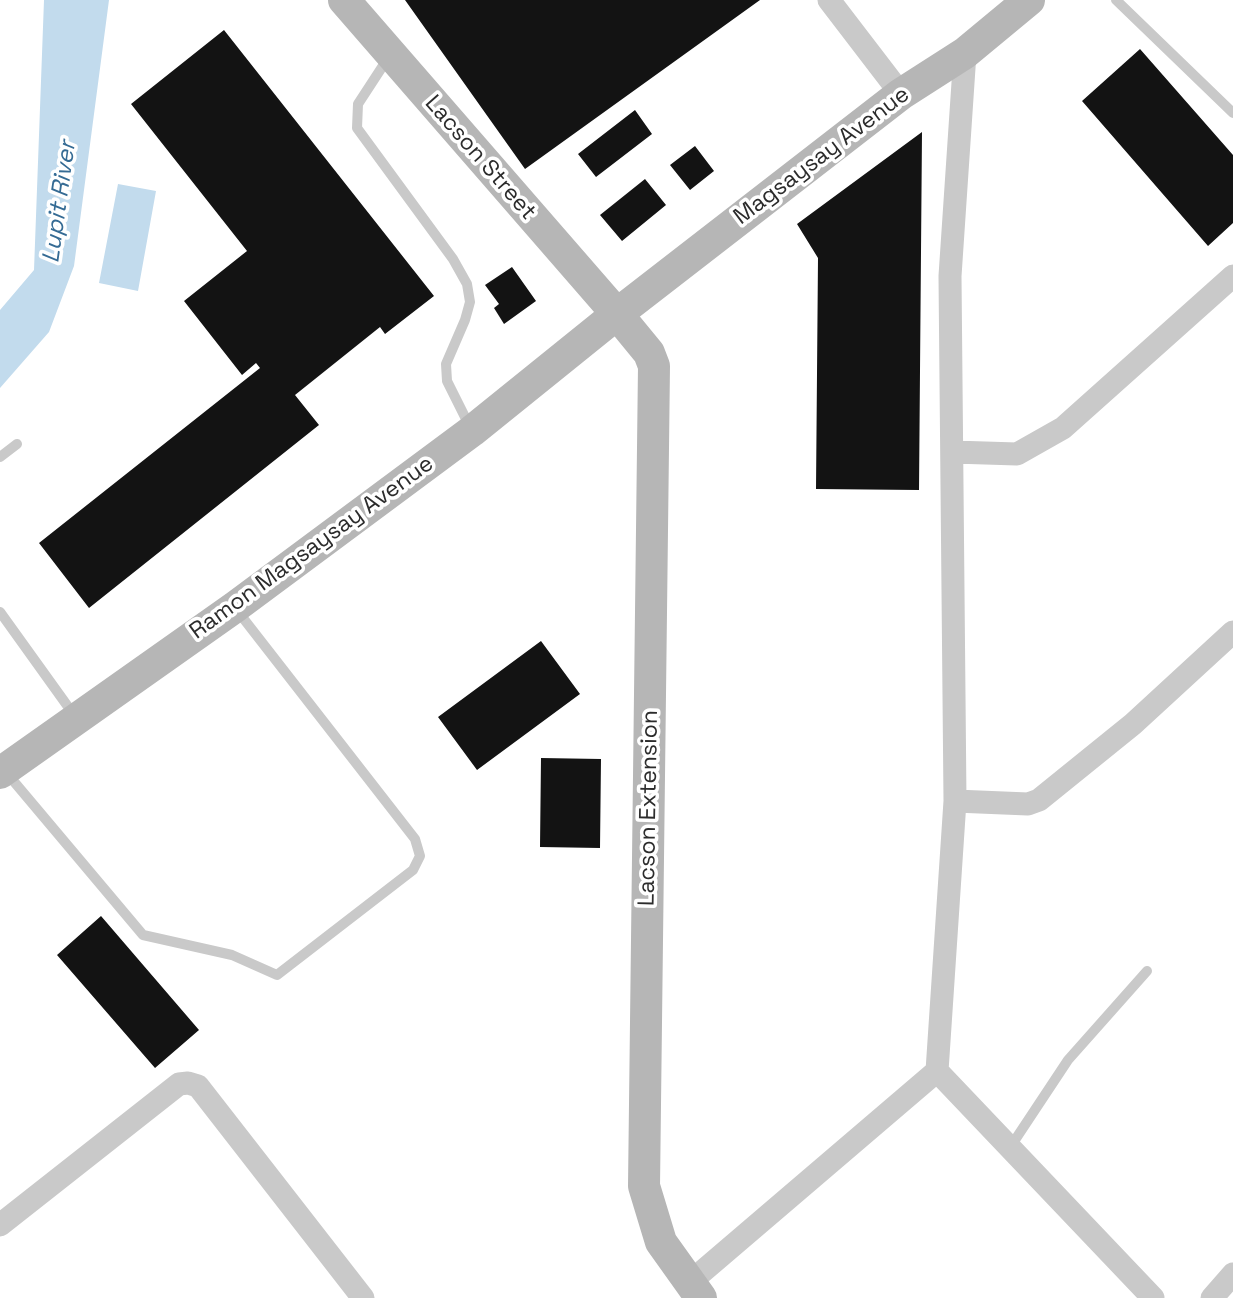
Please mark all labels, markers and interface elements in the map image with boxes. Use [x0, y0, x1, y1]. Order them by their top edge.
street label: Magsaysay Avenue [729, 81, 915, 231]
street label: Lacson Street [418, 90, 542, 226]
water label: Lupit River [37, 139, 83, 265]
street label: Ramon Magsaysay Avenue [185, 450, 439, 646]
street label: Lacson Extension [633, 710, 665, 906]

